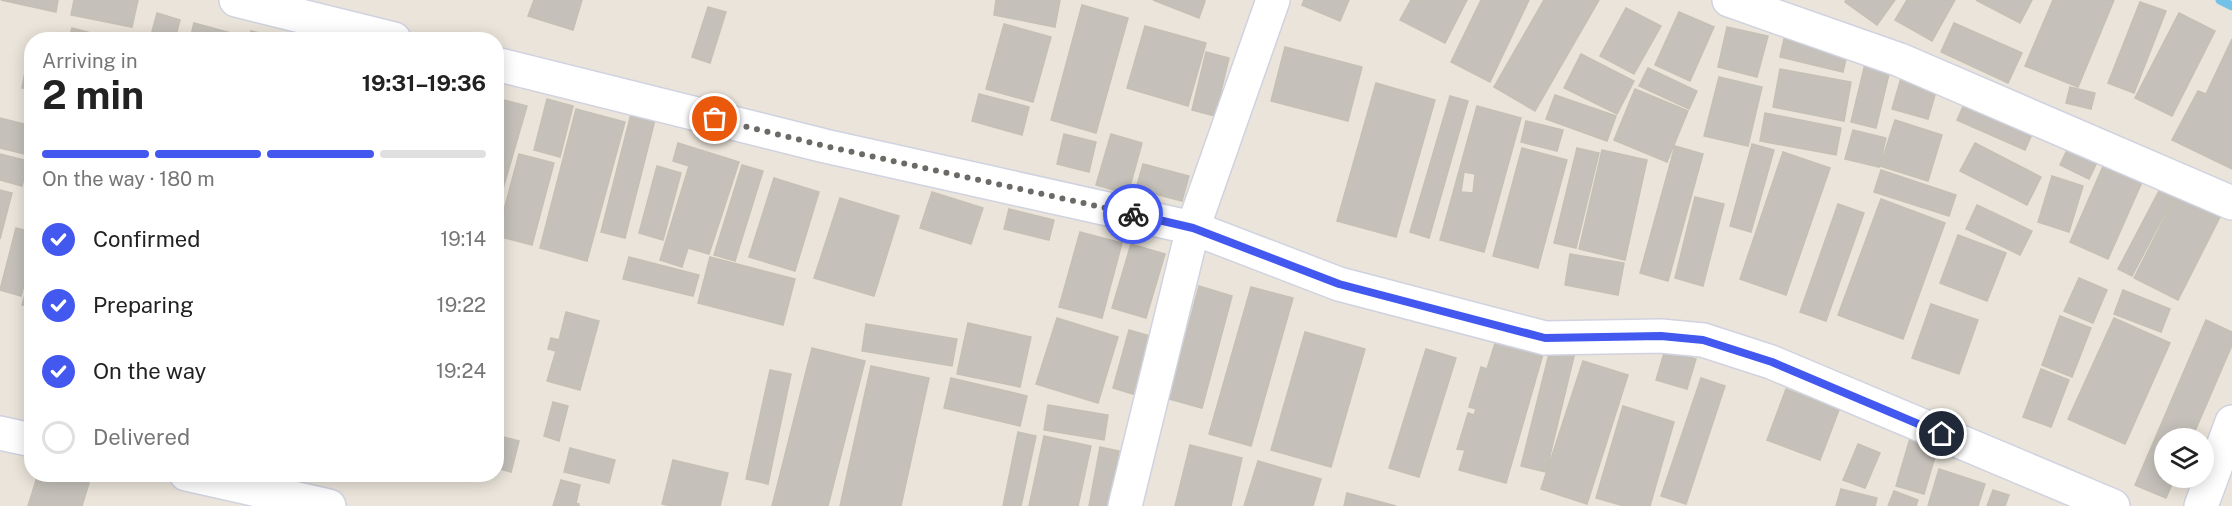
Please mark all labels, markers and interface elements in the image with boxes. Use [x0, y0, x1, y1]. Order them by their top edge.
text: Arriving in [42, 49, 137, 73]
text: 19:31–19:36 [362, 70, 486, 96]
text: 2 min [42, 72, 144, 118]
pin [689, 93, 740, 144]
icon: bag [698, 102, 731, 135]
text: On the way · 180 m [42, 167, 214, 191]
courier [1103, 184, 1163, 244]
icon: bike [1117, 198, 1150, 231]
icon: check [42, 223, 75, 256]
text: Confirmed [93, 226, 200, 252]
text: 19:14 [440, 227, 486, 251]
icon: check [42, 289, 75, 322]
text: Preparing [93, 292, 194, 318]
text: 19:22 [437, 293, 486, 317]
icon: check [42, 355, 75, 388]
text: On the way [93, 358, 206, 384]
text: 19:24 [436, 359, 486, 383]
pin [1916, 408, 1967, 459]
icon: home [1925, 417, 1958, 450]
text: Delivered [93, 424, 190, 450]
map controls [2154, 428, 2214, 488]
button: layers [2154, 428, 2214, 488]

